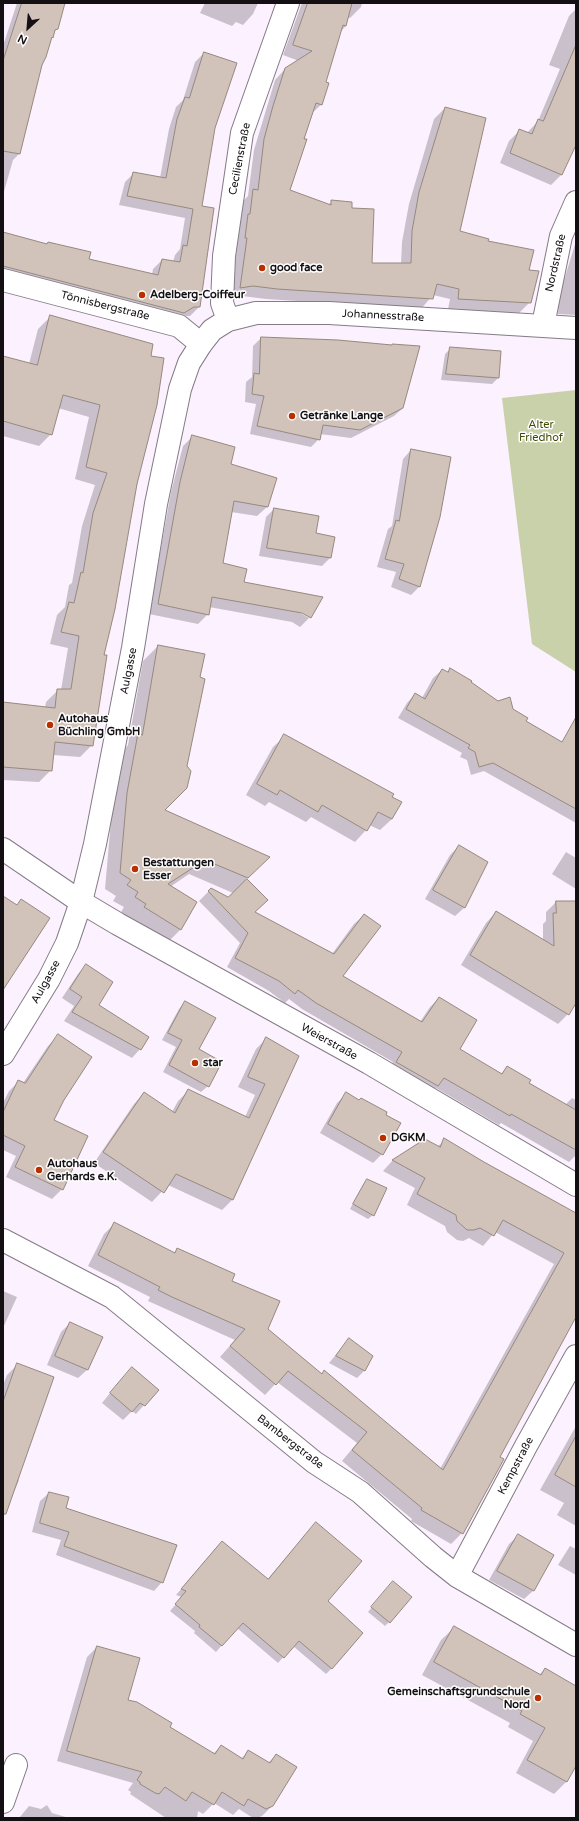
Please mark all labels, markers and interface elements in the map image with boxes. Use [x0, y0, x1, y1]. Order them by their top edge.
north arrow [8, 8, 48, 48]
text: N [16, 31, 29, 47]
street label: Cecilienstraße [227, 122, 253, 196]
street label: Nordstraße [543, 233, 569, 293]
place label: good face [270, 261, 322, 275]
marker: good face [257, 263, 267, 273]
place label: Adelberg-Coiffeur [150, 288, 245, 302]
street label: Tönnisbergstraße [59, 289, 151, 323]
marker: Adelberg-Coiffeur [137, 290, 147, 300]
street label: Johannesstraße [342, 307, 424, 325]
place label: Getränke Lange [300, 409, 383, 423]
marker: Getränke Lange [287, 411, 297, 421]
park label: Alter Friedhof [519, 418, 563, 444]
street label: Aulgasse [118, 646, 140, 696]
place label: Autohaus Büchling GmbH [58, 712, 140, 738]
marker: Autohaus Büchling GmbH [45, 720, 55, 730]
place label: Bestattungen Esser [143, 856, 214, 882]
marker: Bestattungen Esser [130, 864, 140, 874]
street label: Aulgasse [29, 958, 63, 1006]
street label: Weierstraße [298, 1021, 360, 1063]
place label: star [203, 1056, 223, 1070]
marker: star [190, 1058, 200, 1068]
place label: DGKM [391, 1131, 426, 1145]
marker: DGKM [378, 1133, 388, 1143]
place label: Autohaus Gerhards e.K. [47, 1157, 117, 1183]
marker: Autohaus Gerhards e.K. [34, 1165, 44, 1175]
street label: Bambergstraße [254, 1412, 326, 1472]
street label: Kempstraße [495, 1435, 537, 1497]
place label: Gemeinschaftsgrundschule Nord [387, 1685, 530, 1711]
marker: Gemeinschaftsgrundschule Nord [533, 1693, 543, 1703]

